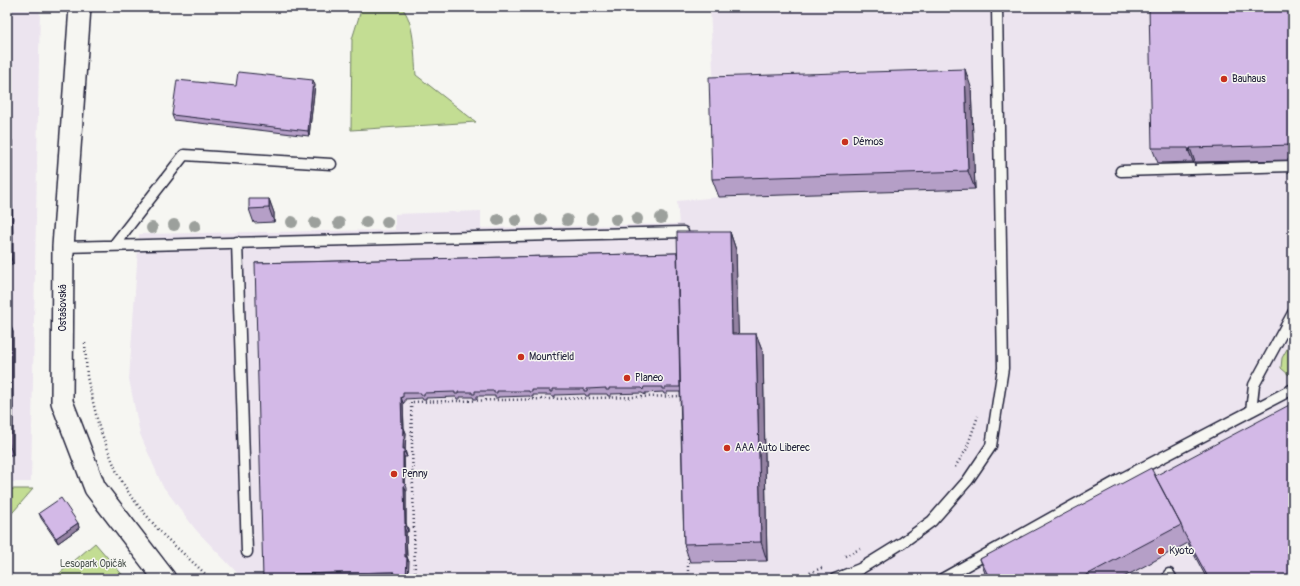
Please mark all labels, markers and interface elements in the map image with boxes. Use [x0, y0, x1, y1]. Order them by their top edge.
place label: Bauhaus [1232, 73, 1266, 85]
marker: Bauhaus [1219, 74, 1229, 84]
place label: Démos [853, 136, 884, 148]
marker: Démos [840, 137, 850, 147]
street label: Ostašovská [57, 284, 69, 332]
place label: Mountfield [529, 351, 574, 363]
marker: Mountfield [516, 352, 526, 362]
place label: Planeo [635, 372, 664, 384]
marker: Planeo [622, 373, 632, 383]
place label: AAA Auto Liberec [735, 442, 810, 454]
marker: AAA Auto Liberec [722, 443, 732, 453]
place label: Penny [402, 468, 428, 480]
marker: Penny [389, 469, 399, 479]
place label: Kyoto [1169, 545, 1195, 557]
marker: Kyoto [1156, 546, 1166, 556]
park label: Lesopark Opičák [60, 558, 127, 570]

